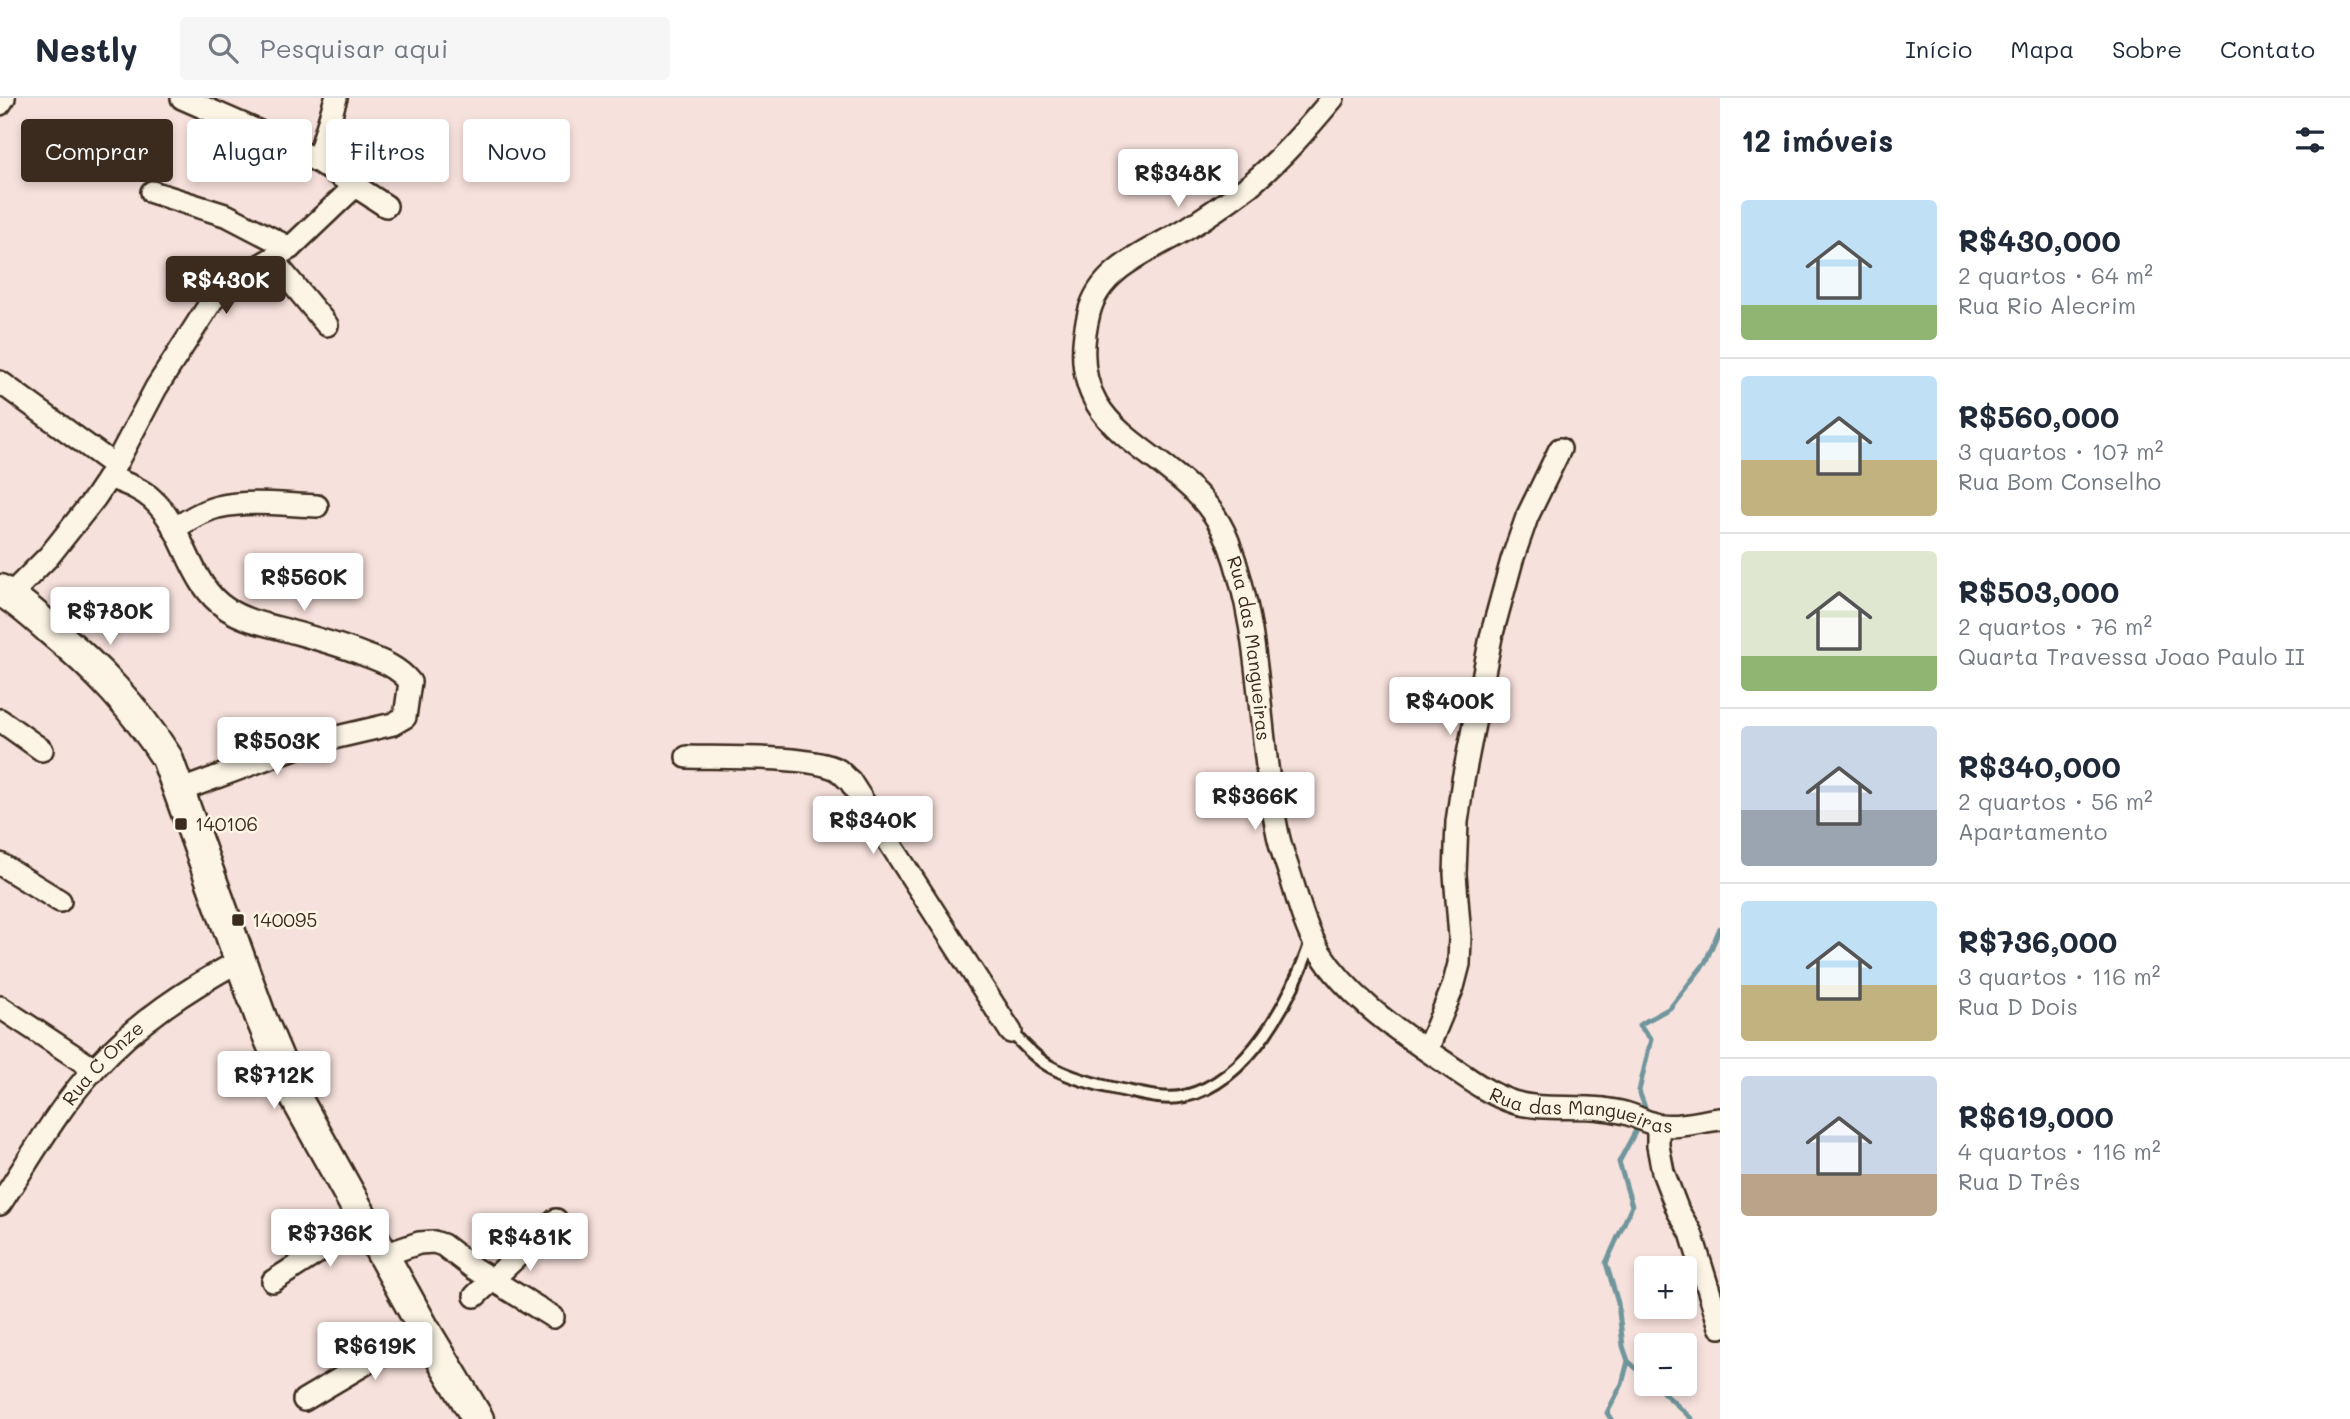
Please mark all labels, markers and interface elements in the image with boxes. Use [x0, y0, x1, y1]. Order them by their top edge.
search box [180, 17, 670, 80]
text: Nestly [35, 27, 138, 70]
icon: search [204, 29, 242, 67]
text: Pesquisar aqui [260, 31, 449, 65]
text: Início [1905, 33, 1972, 64]
text: Mapa [2010, 33, 2074, 64]
text: Sobre [2112, 33, 2182, 64]
text: Contato [2220, 33, 2315, 64]
chip: Comprar [21, 119, 173, 182]
chip: Alugar [187, 119, 312, 182]
chip: Filtros [326, 119, 449, 182]
chip: Novo [463, 119, 570, 182]
text: 12 imóveis [1741, 120, 1893, 160]
icon: filters [2291, 121, 2329, 159]
pin: R$348K [1121, 150, 1235, 209]
text: R$348K [1134, 157, 1222, 187]
text: R$430,000 [1958, 220, 2121, 260]
icon: home [1797, 228, 1881, 312]
pin: R$430K [169, 256, 283, 316]
text: 2 quartos · 64 m² [1958, 260, 2153, 290]
text: R$430K [182, 264, 270, 294]
text: Rua Rio Alecrim [1958, 290, 2136, 320]
text: R$560,000 [1958, 396, 2119, 436]
icon: home [1797, 404, 1881, 488]
text: 3 quartos · 107 m² [1958, 436, 2163, 466]
text: Rua Bom Conselho [1958, 466, 2161, 496]
street label: Rua das Mangueiras [1222, 553, 1277, 742]
pin: R$560K [247, 554, 361, 613]
text: R$560K [260, 561, 348, 591]
text: R$503,000 [1958, 571, 2119, 611]
icon: home [1797, 579, 1881, 663]
pin: R$780K [53, 588, 167, 647]
text: R$780K [66, 595, 154, 625]
text: 2 quartos · 76 m² [1958, 611, 2152, 641]
text: Quarta Travessa Joao Paulo II [1958, 641, 2305, 671]
pin: R$400K [1393, 678, 1507, 737]
text: R$400K [1405, 685, 1495, 715]
pin: R$503K [220, 718, 334, 777]
text: R$503K [233, 725, 321, 755]
text: R$340,000 [1958, 746, 2121, 786]
icon: home [1797, 754, 1881, 838]
pin: R$366K [1198, 772, 1312, 832]
text: R$366K [1212, 780, 1298, 810]
text: 2 quartos · 56 m² [1958, 786, 2153, 816]
pin: R$340K [816, 796, 930, 856]
text: R$340K [829, 804, 917, 834]
place label: 140106 [195, 811, 258, 836]
marker: 140106 [173, 816, 189, 832]
text: Apartamento [1958, 816, 2108, 846]
place label: 140095 [252, 907, 317, 932]
marker: 140095 [230, 912, 246, 928]
text: R$736,000 [1958, 921, 2117, 961]
icon: home [1797, 929, 1881, 1013]
text: 3 quartos · 116 m² [1958, 961, 2161, 991]
text: Rua D Dois [1958, 991, 2078, 1021]
street label: Rua C Onze [56, 1015, 149, 1110]
pin: R$712K [217, 1052, 331, 1111]
text: R$712K [233, 1059, 315, 1089]
street label: Rua das Mangueiras [1485, 1081, 1673, 1138]
text: R$619,000 [1958, 1096, 2114, 1136]
icon: home [1797, 1104, 1881, 1188]
text: 4 quartos · 116 m² [1958, 1136, 2161, 1166]
text: Rua D Três [1958, 1166, 2080, 1196]
pin: R$736K [273, 1210, 387, 1269]
pin: R$481K [473, 1214, 587, 1273]
text: R$736K [287, 1217, 373, 1247]
text: R$481K [488, 1221, 572, 1251]
map controls [1634, 1256, 1697, 1396]
button: + [1634, 1256, 1697, 1319]
pin: R$619K [318, 1322, 432, 1382]
text: R$619K [333, 1330, 417, 1360]
button: − [1634, 1333, 1697, 1396]

